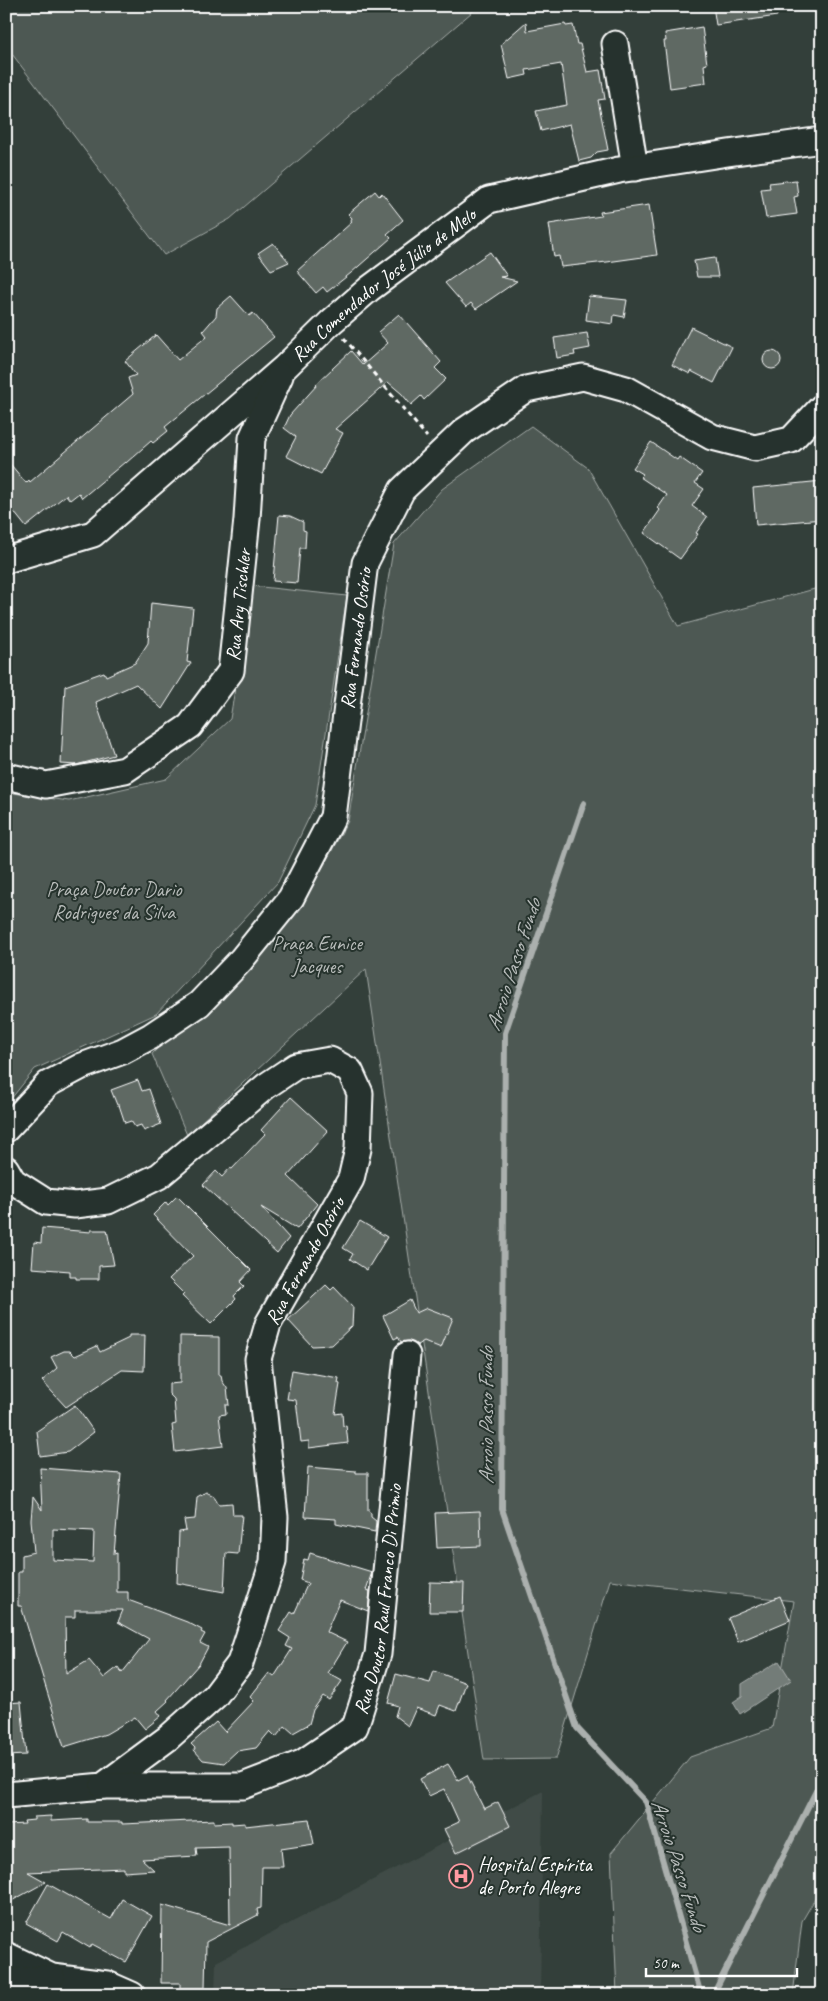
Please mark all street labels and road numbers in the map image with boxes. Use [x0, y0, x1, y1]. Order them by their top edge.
street label: Rua Comendador José Júlio de Melo [286, 201, 482, 367]
street label: Rua Ary Tischler [220, 546, 256, 662]
street label: Rua Fernando Osório [334, 564, 377, 710]
street label: Rua Fernando Osório [260, 1191, 351, 1329]
street label: Rua Doutor Raul Franco Di Primio [347, 1482, 407, 1717]

